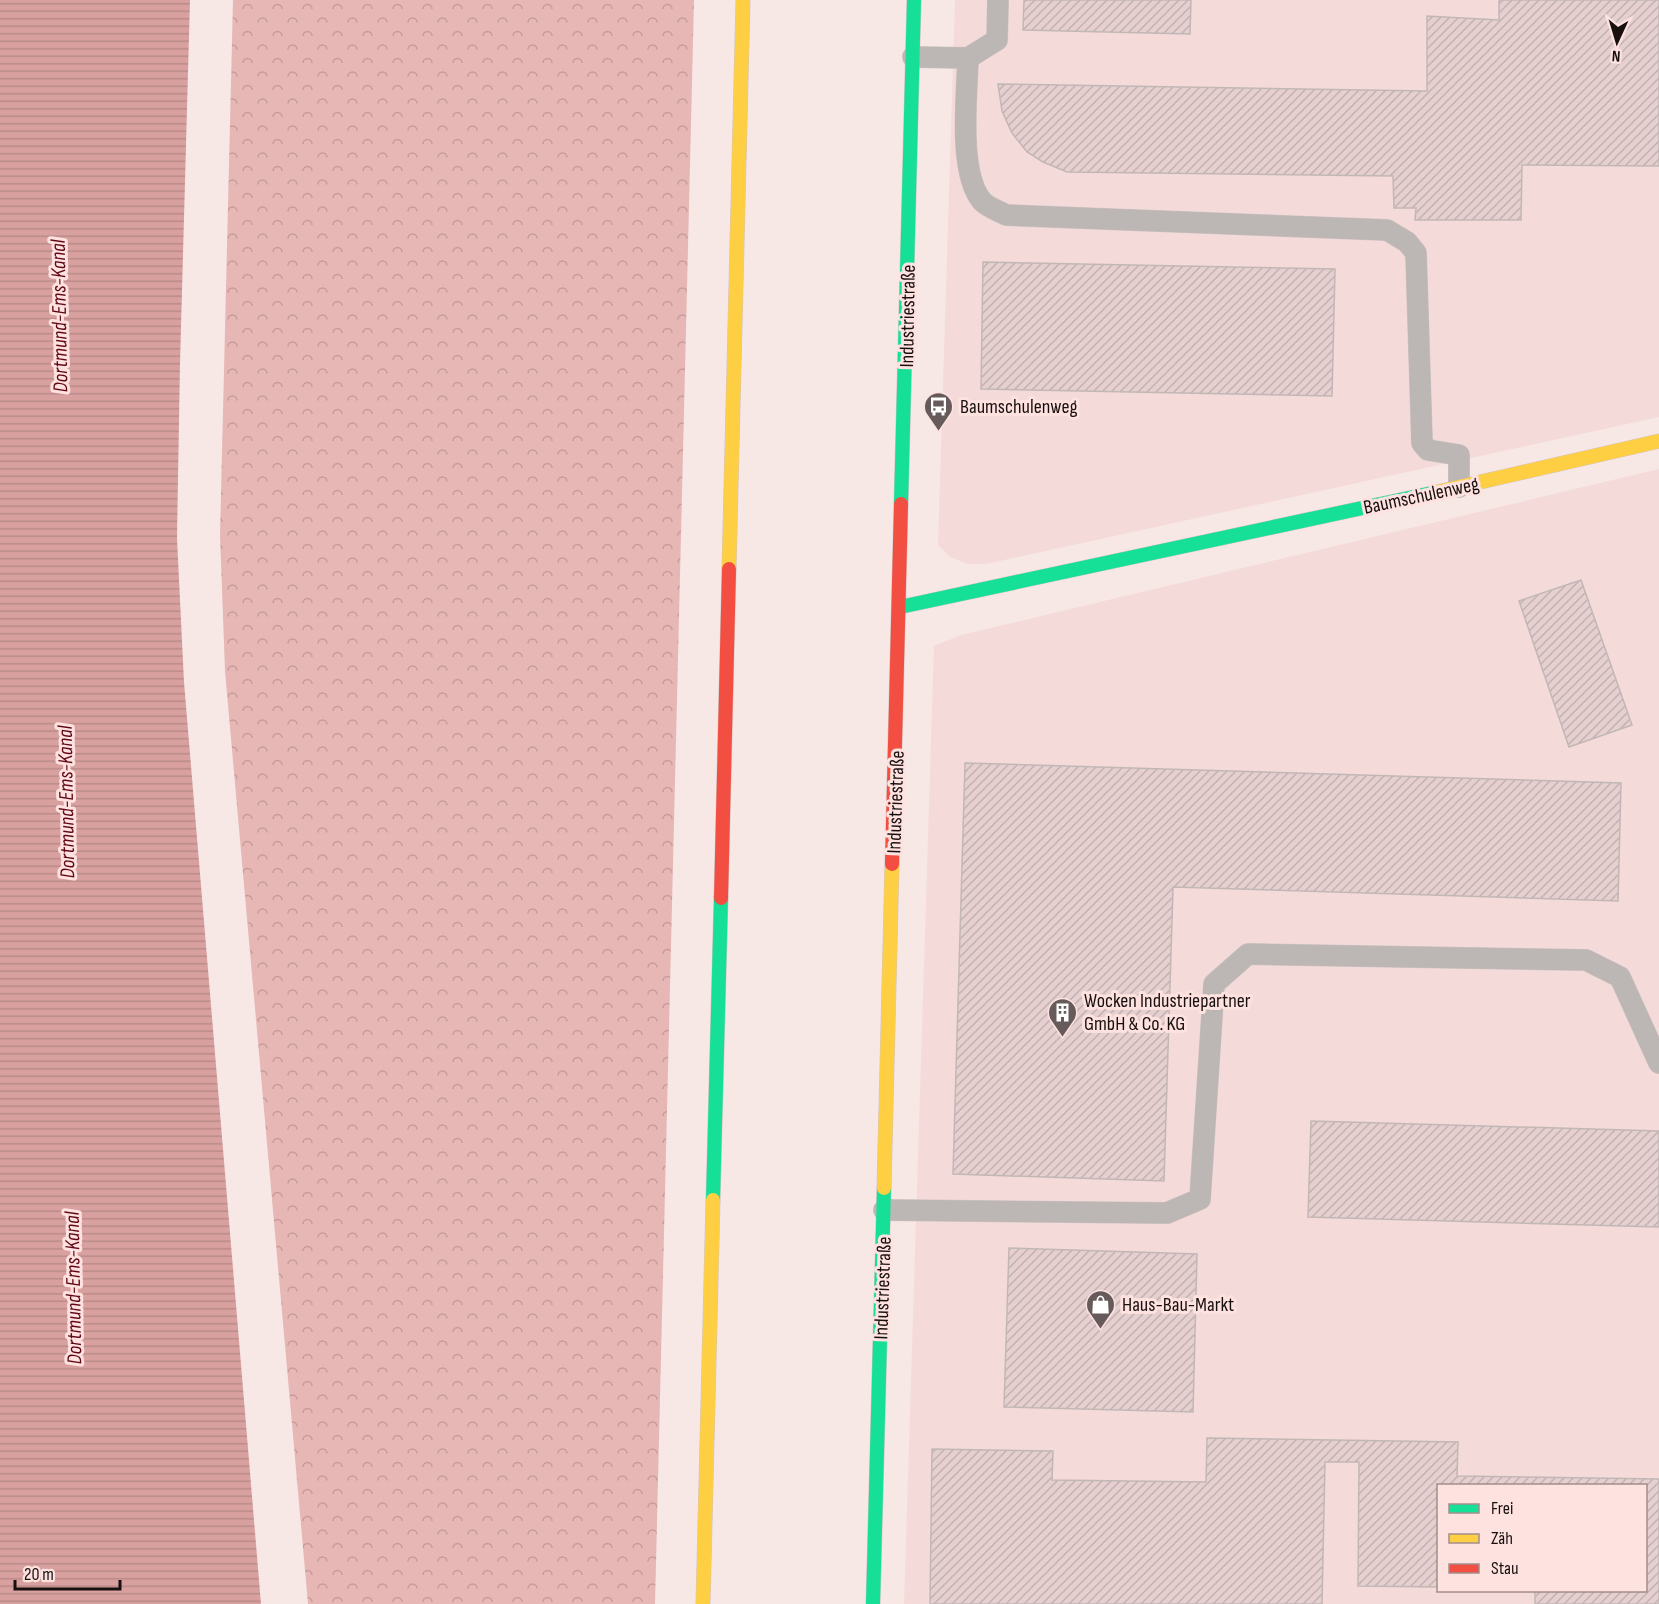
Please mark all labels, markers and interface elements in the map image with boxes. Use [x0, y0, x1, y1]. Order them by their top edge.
north arrow [1587, 12, 1647, 72]
text: N [1611, 46, 1621, 65]
water label: Dortmund-Ems-Kanal [46, 238, 73, 393]
street label: Industriestraße [895, 264, 921, 368]
bus stop icon: Baumschulenweg [923, 390, 955, 432]
place label: Baumschulenweg [960, 395, 1077, 419]
street label: Baumschulenweg [1361, 472, 1481, 520]
water label: Dortmund-Ems-Kanal [53, 724, 80, 879]
street label: Industriestraße [882, 750, 910, 854]
place label: Wocken Industriepartner GmbH & Co. KG [1084, 989, 1251, 1036]
building icon: Wocken Industriepartner GmbH & Co. KG [1047, 996, 1079, 1038]
water label: Dortmund-Ems-Kanal [60, 1210, 87, 1365]
street label: Industriestraße [869, 1236, 897, 1340]
shop icon: Haus-Bau-Markt [1085, 1288, 1117, 1330]
place label: Haus-Bau-Markt [1122, 1293, 1234, 1317]
legend [1437, 1484, 1647, 1592]
text: Frei [1491, 1498, 1513, 1519]
text: Zäh [1491, 1528, 1513, 1549]
scale bar [15, 1553, 120, 1591]
text: Stau [1491, 1558, 1519, 1579]
text: 20 m [24, 1564, 54, 1585]

